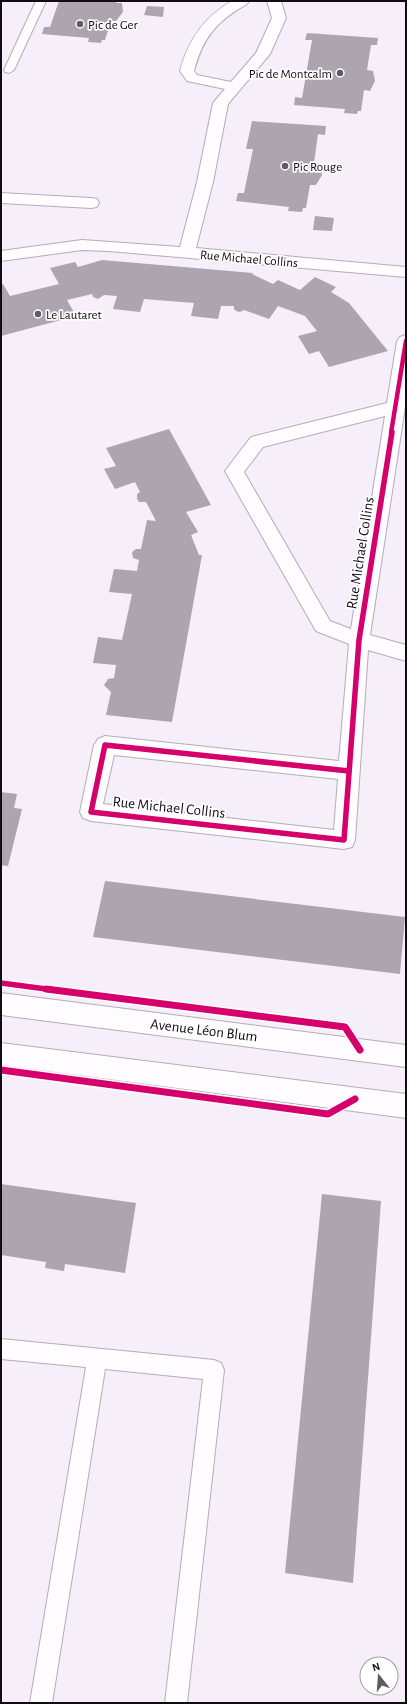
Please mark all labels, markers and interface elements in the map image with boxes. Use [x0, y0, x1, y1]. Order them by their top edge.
marker: Pic de Ger [75, 19, 85, 29]
place label: Pic de Ger [88, 19, 138, 32]
place label: Pic de Montcalm [249, 68, 332, 81]
marker: Pic de Montcalm [335, 68, 345, 78]
marker: Pic Rouge [280, 161, 290, 171]
place label: Pic Rouge [293, 161, 342, 174]
street label: Rue Michael Collins [199, 249, 299, 270]
marker: Le Lautaret [33, 309, 43, 319]
place label: Le Lautaret [46, 309, 102, 322]
street label: Rue Michael Collins [344, 496, 377, 610]
street label: Rue Michael Collins [112, 794, 226, 821]
street label: Avenue Léon Blum [150, 1016, 258, 1045]
north arrow [359, 1656, 399, 1696]
text: N [371, 1661, 381, 1673]

